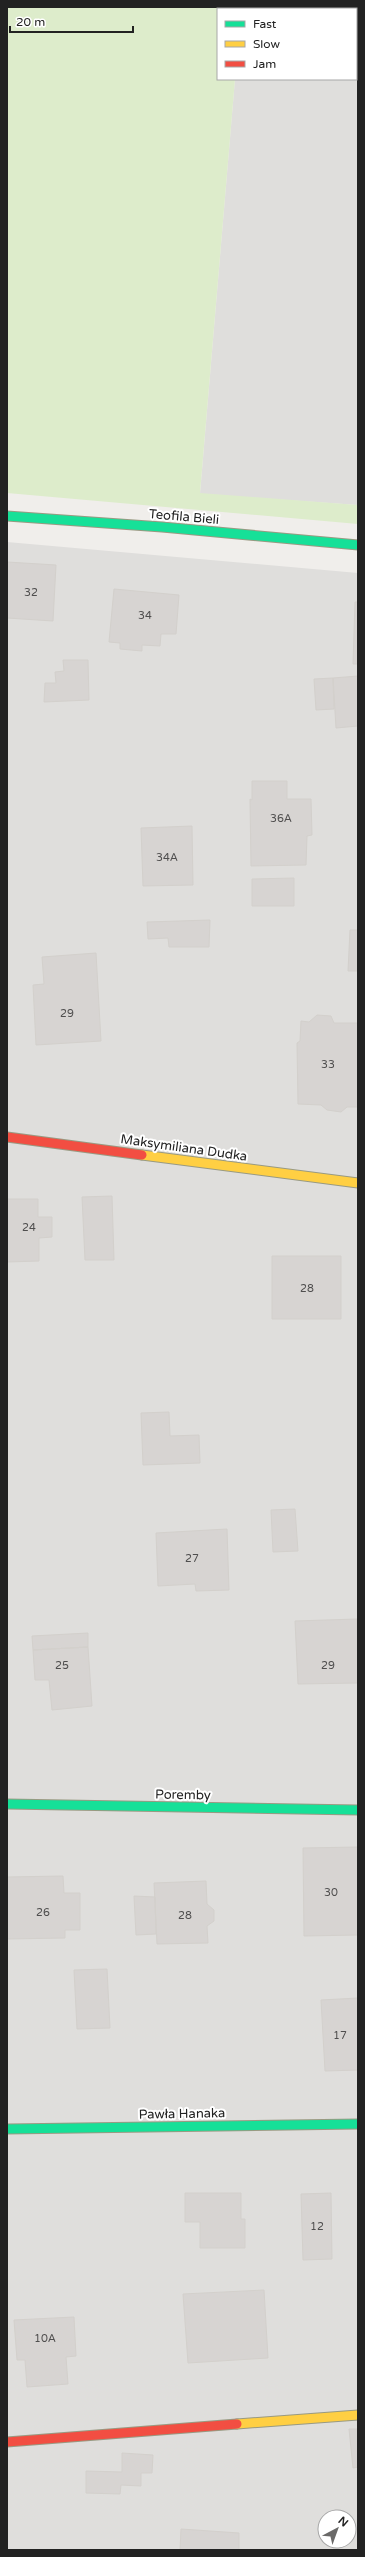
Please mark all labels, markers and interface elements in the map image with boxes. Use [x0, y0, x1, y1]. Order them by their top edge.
scale bar [10, 8, 133, 34]
legend [217, 8, 357, 80]
text: 20 m [16, 15, 45, 29]
text: Fast [253, 17, 277, 31]
text: Slow [253, 37, 280, 51]
text: Jam [253, 57, 276, 71]
street label: Teofila Bieli [148, 506, 220, 528]
house number: 32 [24, 586, 38, 599]
house number: 34 [138, 609, 152, 622]
house number: 36A [270, 812, 292, 825]
house number: 34A [156, 851, 178, 864]
house number: 29 [60, 1007, 74, 1020]
house number: 33 [321, 1058, 335, 1071]
street label: Maksymiliana Dudka [120, 1131, 248, 1165]
house number: 24 [22, 1221, 36, 1234]
house number: 28 [300, 1282, 314, 1295]
house number: 27 [185, 1552, 199, 1565]
house number: 25 [55, 1659, 69, 1672]
house number: 29 [321, 1659, 335, 1672]
street label: Poremby [155, 1787, 211, 1803]
house number: 30 [324, 1886, 338, 1899]
house number: 26 [36, 1906, 50, 1919]
house number: 28 [178, 1909, 192, 1922]
house number: 17 [333, 2029, 347, 2042]
street label: Pawła Hanaka [139, 2105, 225, 2123]
house number: 12 [310, 2220, 324, 2233]
house number: 10A [34, 2332, 56, 2345]
north arrow [317, 2509, 357, 2549]
text: N [336, 2514, 351, 2530]

